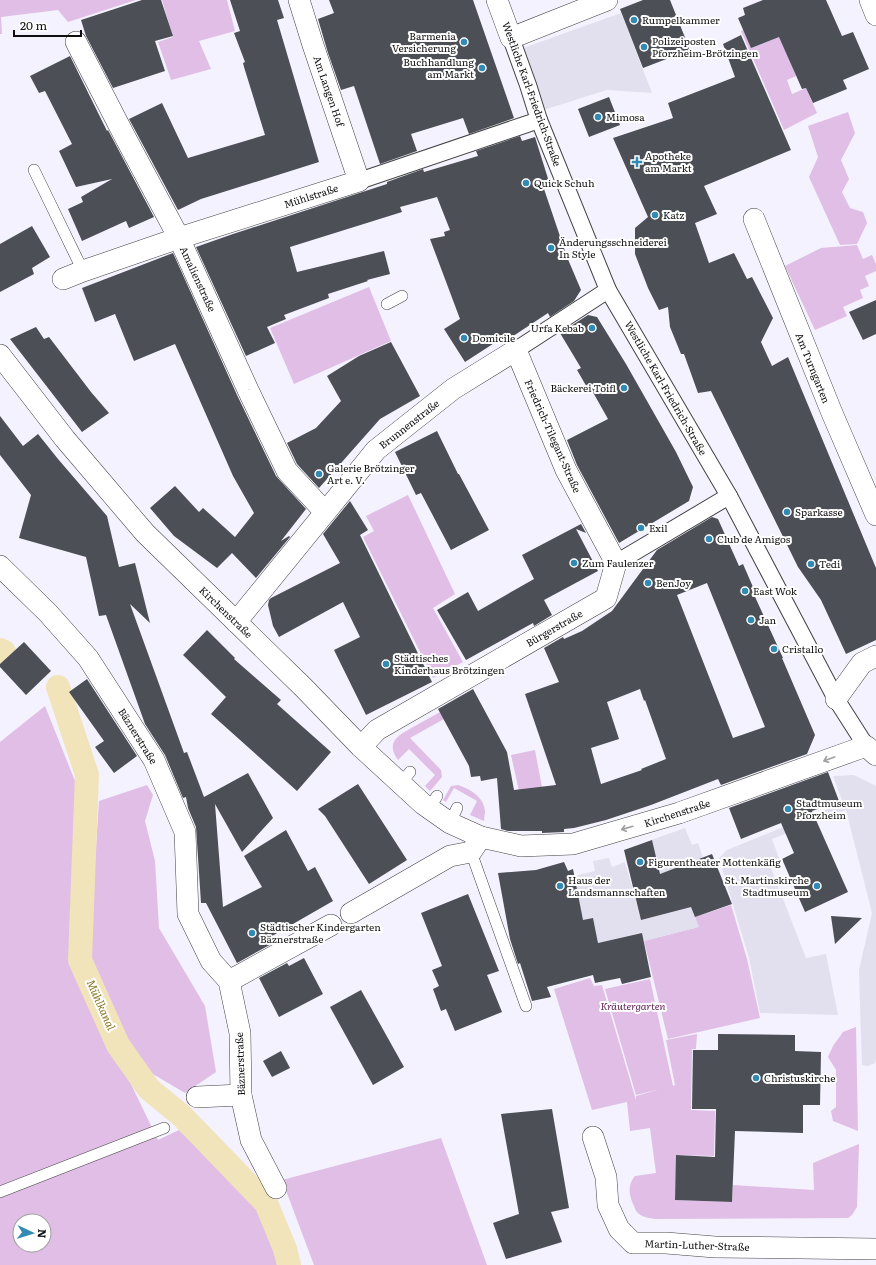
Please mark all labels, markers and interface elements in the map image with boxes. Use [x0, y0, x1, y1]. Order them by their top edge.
scale bar [14, 12, 81, 38]
place label: Rumpelkammer [642, 12, 720, 27]
marker: Rumpelkammer [629, 15, 639, 25]
text: 20 m [20, 16, 47, 34]
street label: Westliche Karl-Friedrich-Straße [499, 19, 566, 168]
place label: Barmenia Versicherung [392, 28, 457, 55]
place label: Polizeiposten Pforzheim-Brötzingen [652, 33, 759, 60]
marker: Barmenia Versicherung [459, 37, 469, 47]
marker: Polizeiposten Pforzheim-Brötzingen [639, 42, 649, 52]
street label: Am Langen Hof [310, 53, 349, 129]
place label: Buchhandlung am Markt [403, 54, 474, 81]
marker: Buchhandlung am Markt [477, 63, 487, 73]
place label: Mimosa [606, 109, 645, 124]
marker: Mimosa [593, 112, 603, 122]
place label: Apotheke am Markt [645, 148, 692, 175]
marker: Apotheke am Markt [632, 157, 642, 167]
place label: Quick Schuh [534, 175, 595, 190]
marker: Quick Schuh [521, 178, 531, 188]
street label: Mühlstraße [282, 180, 340, 211]
place label: Katz [663, 207, 685, 222]
marker: Katz [650, 210, 660, 220]
place label: Änderungsschneiderei In Style [559, 234, 667, 261]
marker: Änderungsschneiderei In Style [546, 243, 556, 253]
street label: Amalienstraße [177, 244, 220, 314]
street label: Westliche Karl-Friedrich-Straße [622, 318, 711, 458]
place label: Urfa Kebab [531, 320, 584, 335]
marker: Urfa Kebab [587, 323, 597, 333]
place label: Domicile [472, 330, 515, 345]
street label: Am Turngarten [792, 330, 835, 406]
marker: Domicile [459, 333, 469, 343]
street label: Friedrich-Tilegant-Straße [522, 377, 585, 495]
place label: Bäckerei Toifl [550, 380, 616, 395]
marker: Bäckerei Toifl [619, 383, 629, 393]
street label: Brunnenstraße [375, 395, 442, 452]
place label: Galerie Brötzinger Art e. V. [327, 460, 415, 487]
marker: Galerie Brötzinger Art e. V. [314, 469, 324, 479]
place label: Sparkasse [795, 504, 843, 519]
marker: Sparkasse [782, 507, 792, 517]
place label: Exil [649, 520, 668, 535]
marker: Exil [636, 523, 646, 533]
place label: Club de Amigos [717, 531, 791, 546]
marker: Club de Amigos [704, 534, 714, 544]
place label: Zum Faulenzer [582, 555, 654, 570]
place label: Tedi [819, 556, 841, 571]
marker: Zum Faulenzer [569, 558, 579, 568]
marker: Tedi [806, 559, 816, 569]
place label: BenJoy [656, 575, 691, 590]
marker: BenJoy [643, 578, 653, 588]
street label: Kirchenstraße [196, 582, 256, 641]
place label: East Wok [753, 583, 798, 598]
marker: East Wok [740, 586, 750, 596]
street label: Bürgerstraße [523, 605, 585, 650]
place label: Jan [759, 612, 776, 627]
marker: Jan [746, 615, 756, 625]
place label: Cristallo [782, 641, 823, 656]
marker: Cristallo [769, 644, 779, 654]
place label: Städtisches Kinderhaus Brötzingen [394, 650, 505, 677]
marker: Städtisches Kinderhaus Brötzingen [381, 659, 391, 669]
street label: Bäznerstraße [115, 705, 162, 767]
one-way arrow [823, 756, 836, 763]
street label: Kirchenstraße [642, 795, 712, 830]
place label: Stadtmuseum Pforzheim [796, 795, 863, 822]
marker: Stadtmuseum Pforzheim [783, 804, 793, 814]
one-way arrow [621, 825, 634, 832]
place label: Figurentheater Mottenkäfig [648, 854, 781, 869]
marker: Figurentheater Mottenkäfig [635, 857, 645, 867]
place label: Haus der Landsmannschaften [568, 872, 666, 899]
place label: St. Martinskirche Stadtmuseum [725, 872, 809, 899]
marker: Haus der Landsmannschaften [555, 881, 565, 891]
marker: St. Martinskirche Stadtmuseum [812, 881, 822, 891]
place label: Städtischer Kindergarten Bäznerstraße [260, 919, 381, 946]
marker: Städtischer Kindergarten Bäznerstraße [247, 928, 257, 938]
water label: Mühlkanal [84, 977, 121, 1033]
park label: Kräutergarten [601, 998, 666, 1013]
street label: Bäznerstraße [231, 1032, 248, 1096]
place label: Christuskirche [764, 1070, 835, 1085]
marker: Christuskirche [751, 1073, 761, 1083]
north arrow [12, 1213, 52, 1253]
text: N [35, 1229, 51, 1239]
street label: Martin-Luther-Straße [644, 1235, 750, 1254]

